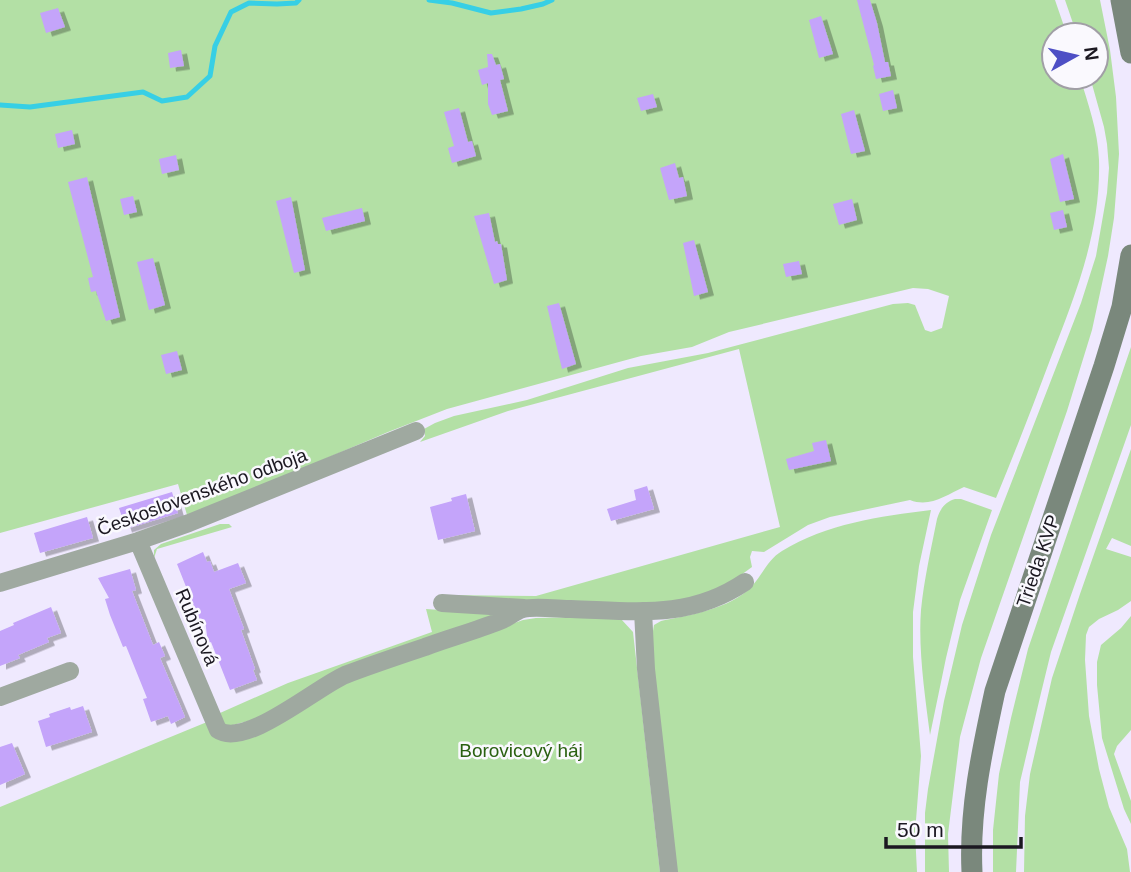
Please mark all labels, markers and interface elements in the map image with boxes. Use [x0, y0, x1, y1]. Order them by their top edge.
north arrow [1040, 21, 1110, 91]
text: N [1080, 45, 1103, 62]
street label: Československého odboja [94, 444, 310, 540]
street label: Trieda KVP [1012, 512, 1064, 610]
street label: Rubínová [171, 585, 223, 669]
park label: Borovicový háj [459, 740, 583, 761]
scale bar [886, 806, 1021, 850]
text: 50 m [897, 818, 944, 841]

